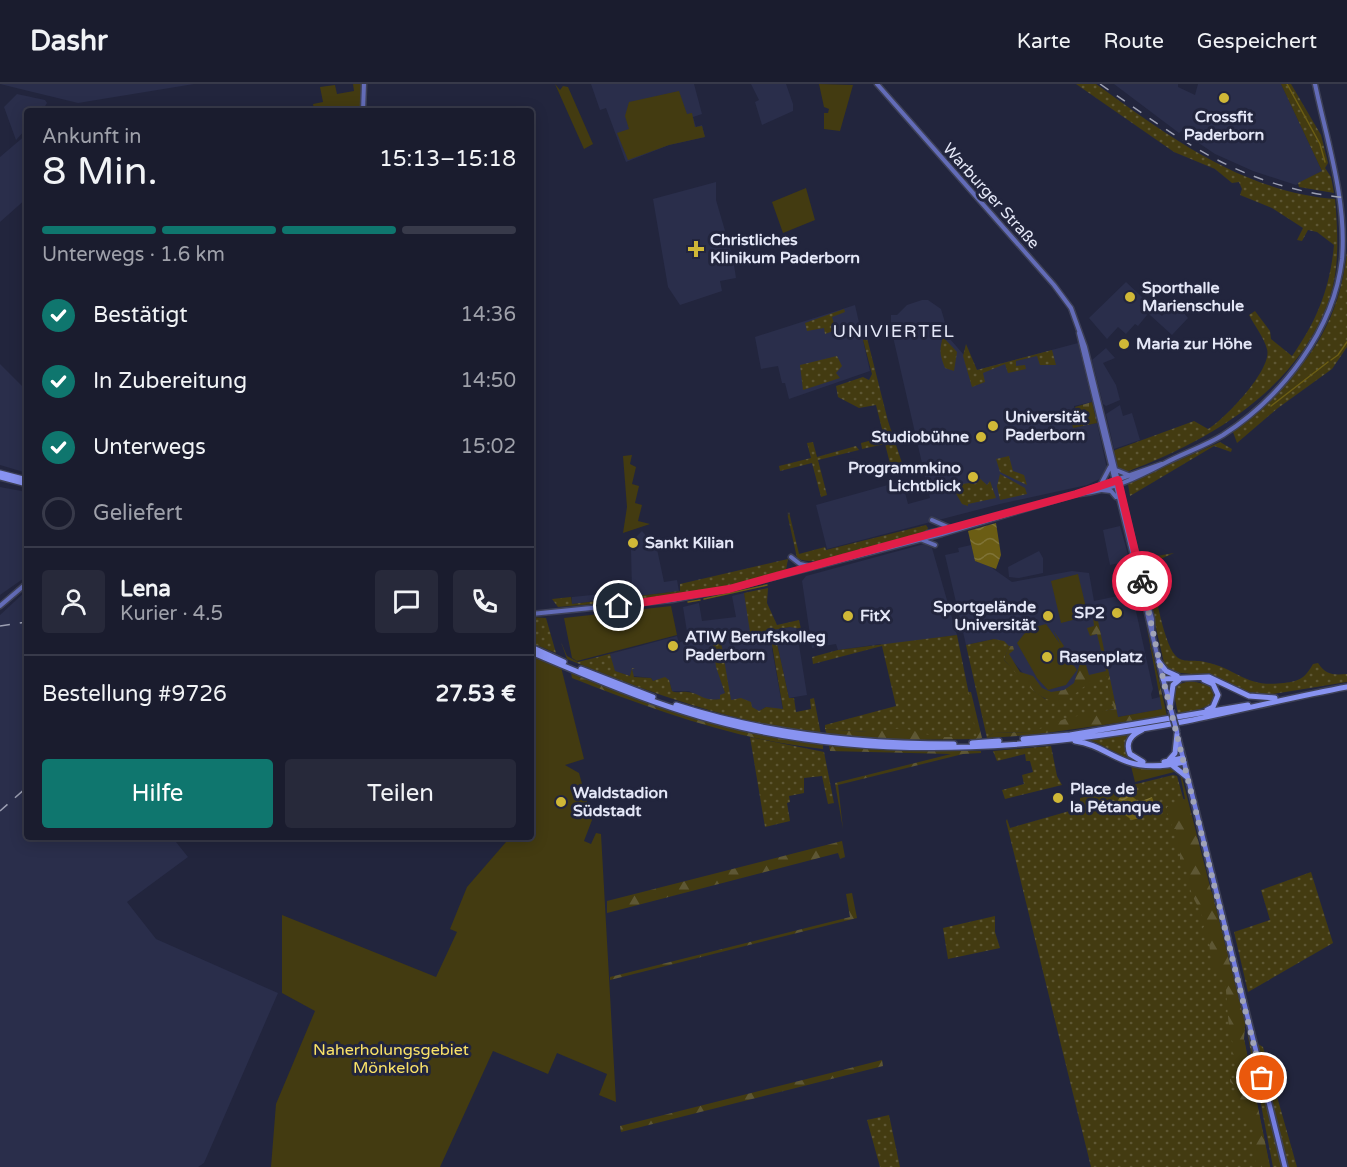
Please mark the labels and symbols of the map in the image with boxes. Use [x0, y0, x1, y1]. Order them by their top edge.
marker: Crossfit Paderborn [1217, 91, 1231, 105]
place label: Crossfit Paderborn [1184, 107, 1264, 145]
street label: Warburger Straße [938, 139, 1044, 253]
place label: Christliches Klinikum Paderborn [710, 230, 860, 268]
marker: Christliches Klinikum Paderborn [687, 240, 705, 258]
place label: Sporthalle Marienschule [1142, 278, 1244, 316]
marker: Sporthalle Marienschule [1123, 290, 1137, 304]
district label: UNIVIERTEL [833, 320, 955, 342]
place label: Maria zur Höhe [1136, 334, 1252, 354]
marker: Maria zur Höhe [1117, 337, 1131, 351]
place label: Universität Paderborn [1005, 407, 1088, 445]
marker: Universität Paderborn [986, 419, 1000, 433]
place label: Studiobühne [871, 427, 969, 447]
marker: Studiobühne [974, 430, 988, 444]
place label: Programmkino Lichtblick [848, 458, 961, 496]
marker: Programmkino Lichtblick [966, 470, 980, 484]
place label: Sankt Kilian [645, 533, 734, 553]
marker: Sankt Kilian [626, 536, 640, 550]
courier [1112, 551, 1172, 611]
pin [593, 580, 644, 631]
place label: Sportgelände Universität [933, 597, 1037, 635]
place label: SP2 [1074, 603, 1105, 623]
place label: FitX [860, 606, 891, 626]
marker: SP2 [1110, 606, 1124, 620]
marker: FitX [841, 609, 855, 623]
marker: Sportgelände Universität [1041, 609, 1055, 623]
place label: ATIW Berufskolleg Paderborn [685, 627, 826, 665]
marker: ATIW Berufskolleg Paderborn [666, 639, 680, 653]
place label: Rasenplatz [1059, 647, 1143, 667]
marker: Rasenplatz [1040, 650, 1054, 664]
place label: Place de la Pétanque [1070, 779, 1160, 817]
place label: Waldstadion Südstadt [573, 783, 668, 821]
marker: Place de la Pétanque [1051, 791, 1065, 805]
marker: Waldstadion Südstadt [554, 795, 568, 809]
park label: Naherholungsgebiet Mönkeloh [313, 1040, 469, 1078]
pin [1236, 1052, 1287, 1103]

